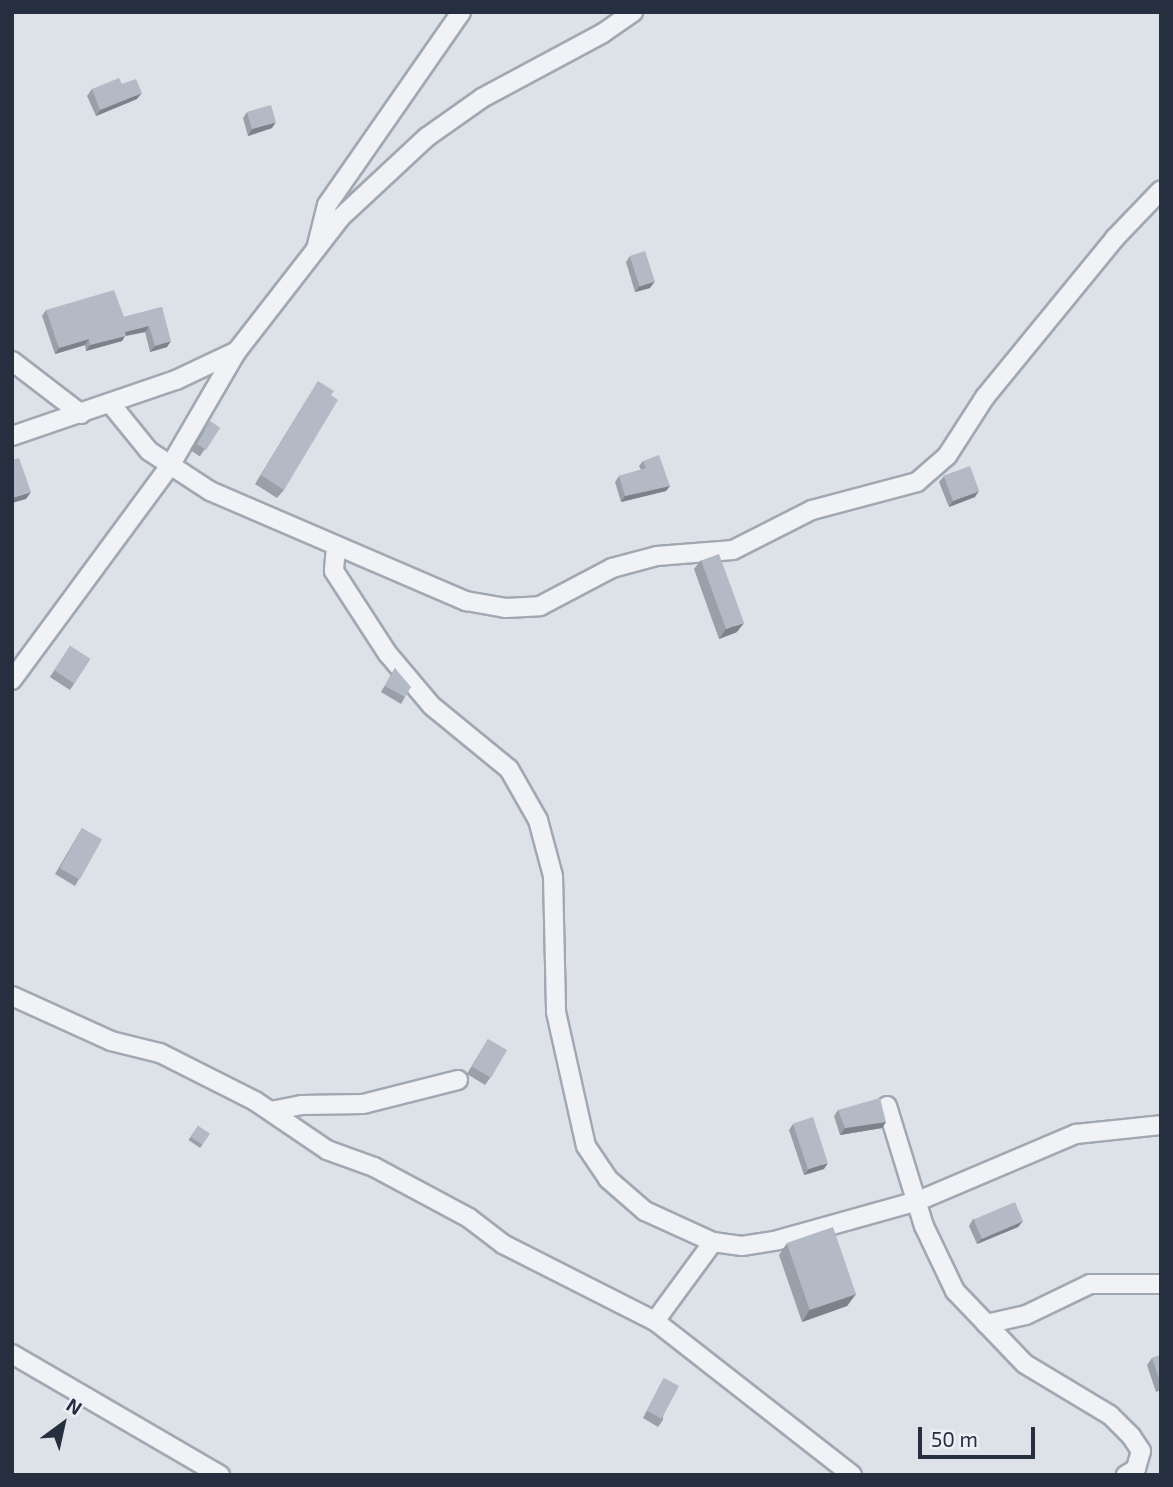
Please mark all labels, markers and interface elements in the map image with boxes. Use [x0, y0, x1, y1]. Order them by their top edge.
north arrow [28, 1389, 98, 1459]
text: N [63, 1393, 87, 1419]
scale bar [921, 1414, 1038, 1458]
text: 50 m [931, 1426, 978, 1451]

